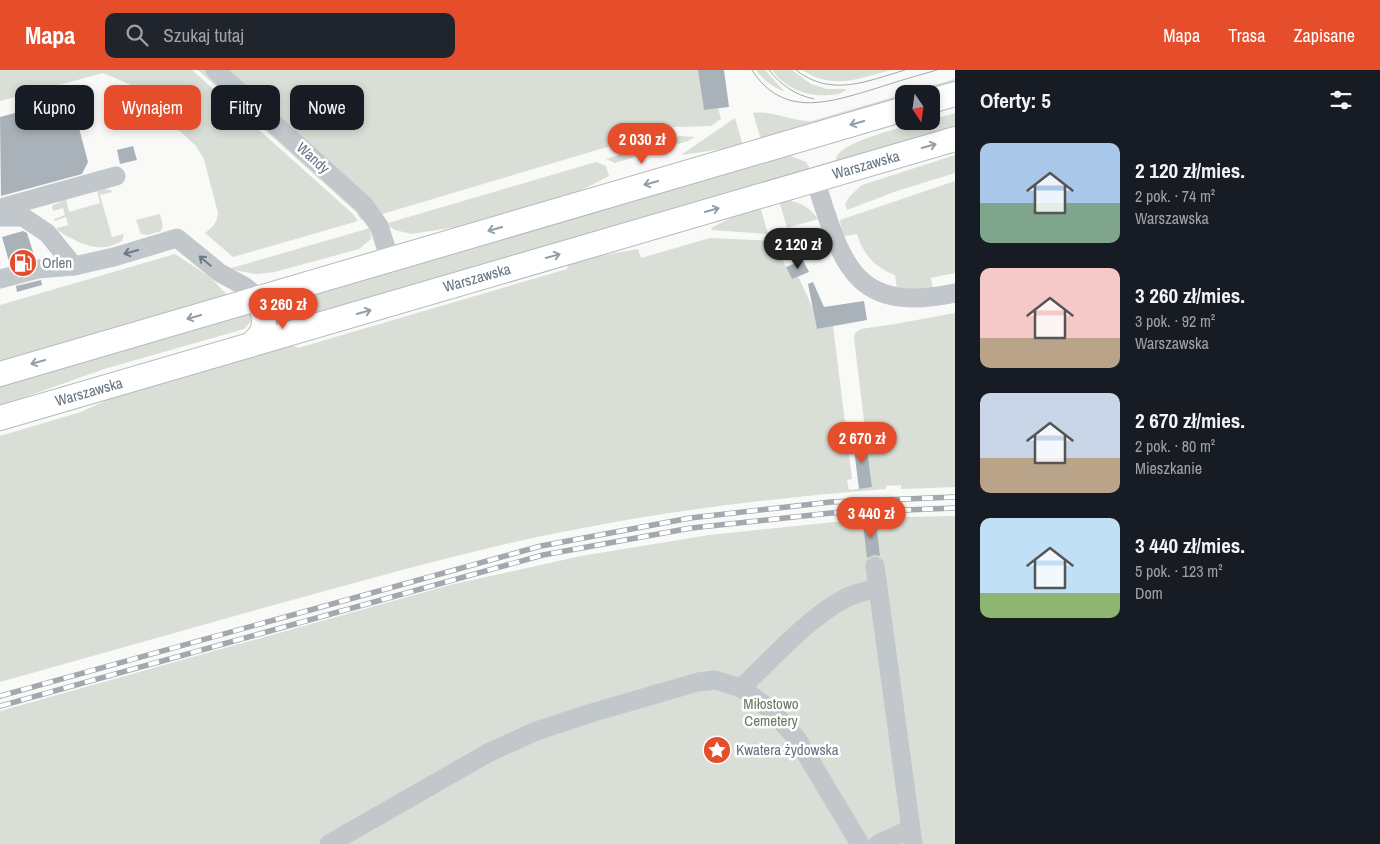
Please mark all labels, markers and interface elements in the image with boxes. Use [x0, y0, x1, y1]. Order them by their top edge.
search box [105, 13, 455, 58]
text: Mapa [25, 19, 75, 51]
icon: search [123, 21, 151, 49]
text: Szukaj tutaj [163, 22, 244, 48]
text: Mapa [1163, 23, 1200, 48]
text: Trasa [1228, 23, 1265, 48]
text: Zapisane [1293, 23, 1355, 48]
chip: Kupno [15, 85, 94, 130]
chip: Wynajem [104, 85, 201, 130]
chip: Filtry [211, 85, 280, 130]
chip: Nowe [290, 85, 364, 130]
north arrow [895, 85, 940, 130]
map controls [895, 85, 940, 130]
text: Oferty: 5 [980, 86, 1051, 115]
icon: filters [1327, 86, 1355, 114]
one-way arrow [849, 118, 865, 128]
pin: 2 030 zł [590, 122, 694, 165]
text: 2 030 zł [619, 128, 665, 150]
street label: Wandy [292, 137, 335, 179]
one-way arrow [921, 141, 937, 151]
street label: Warszawska [830, 145, 902, 184]
text: 2 120 zł/mies. [1135, 156, 1245, 185]
icon: home [1020, 163, 1080, 223]
one-way arrow [643, 179, 659, 189]
text: 2 pok. · 74 m² [1135, 185, 1215, 207]
one-way arrow [703, 205, 719, 214]
text: Warszawska [1135, 207, 1209, 229]
one-way arrow [487, 225, 503, 235]
pin: 2 120 zł [746, 228, 850, 270]
text: 2 120 zł [775, 233, 821, 255]
one-way arrow [123, 247, 139, 257]
fuel station icon: Orlen [8, 248, 38, 278]
one-way arrow [545, 251, 561, 261]
place label: Orlen [42, 252, 72, 273]
one-way arrow [198, 255, 211, 267]
street label: Warszawska [441, 258, 513, 297]
text: 3 260 zł/mies. [1135, 281, 1245, 310]
pin: 3 260 zł [231, 288, 335, 330]
icon: home [1020, 288, 1080, 348]
text: 3 260 zł [260, 293, 306, 315]
one-way arrow [355, 306, 371, 316]
text: 3 pok. · 92 m² [1135, 310, 1215, 332]
one-way arrow [186, 312, 202, 322]
text: Warszawska [1135, 332, 1209, 354]
one-way arrow [30, 358, 46, 368]
street label: Warszawska [53, 372, 125, 411]
text: 2 670 zł/mies. [1135, 406, 1245, 435]
icon: home [1020, 413, 1080, 473]
pin: 2 670 zł [810, 422, 914, 464]
text: 2 670 zł [839, 427, 885, 449]
text: 2 pok. · 80 m² [1135, 435, 1215, 457]
text: Mieszkanie [1135, 457, 1202, 479]
pin: 3 440 zł [819, 496, 923, 539]
text: 3 440 zł [848, 502, 894, 524]
text: 3 440 zł/mies. [1135, 531, 1245, 560]
icon: home [1020, 538, 1080, 598]
text: 5 pok. · 123 m² [1135, 560, 1223, 582]
text: Dom [1135, 582, 1163, 604]
park label: Miłostowo Cemetery [743, 693, 799, 731]
place icon: Kwatera żydowska [702, 735, 732, 765]
place label: Kwatera żydowska [736, 739, 839, 760]

